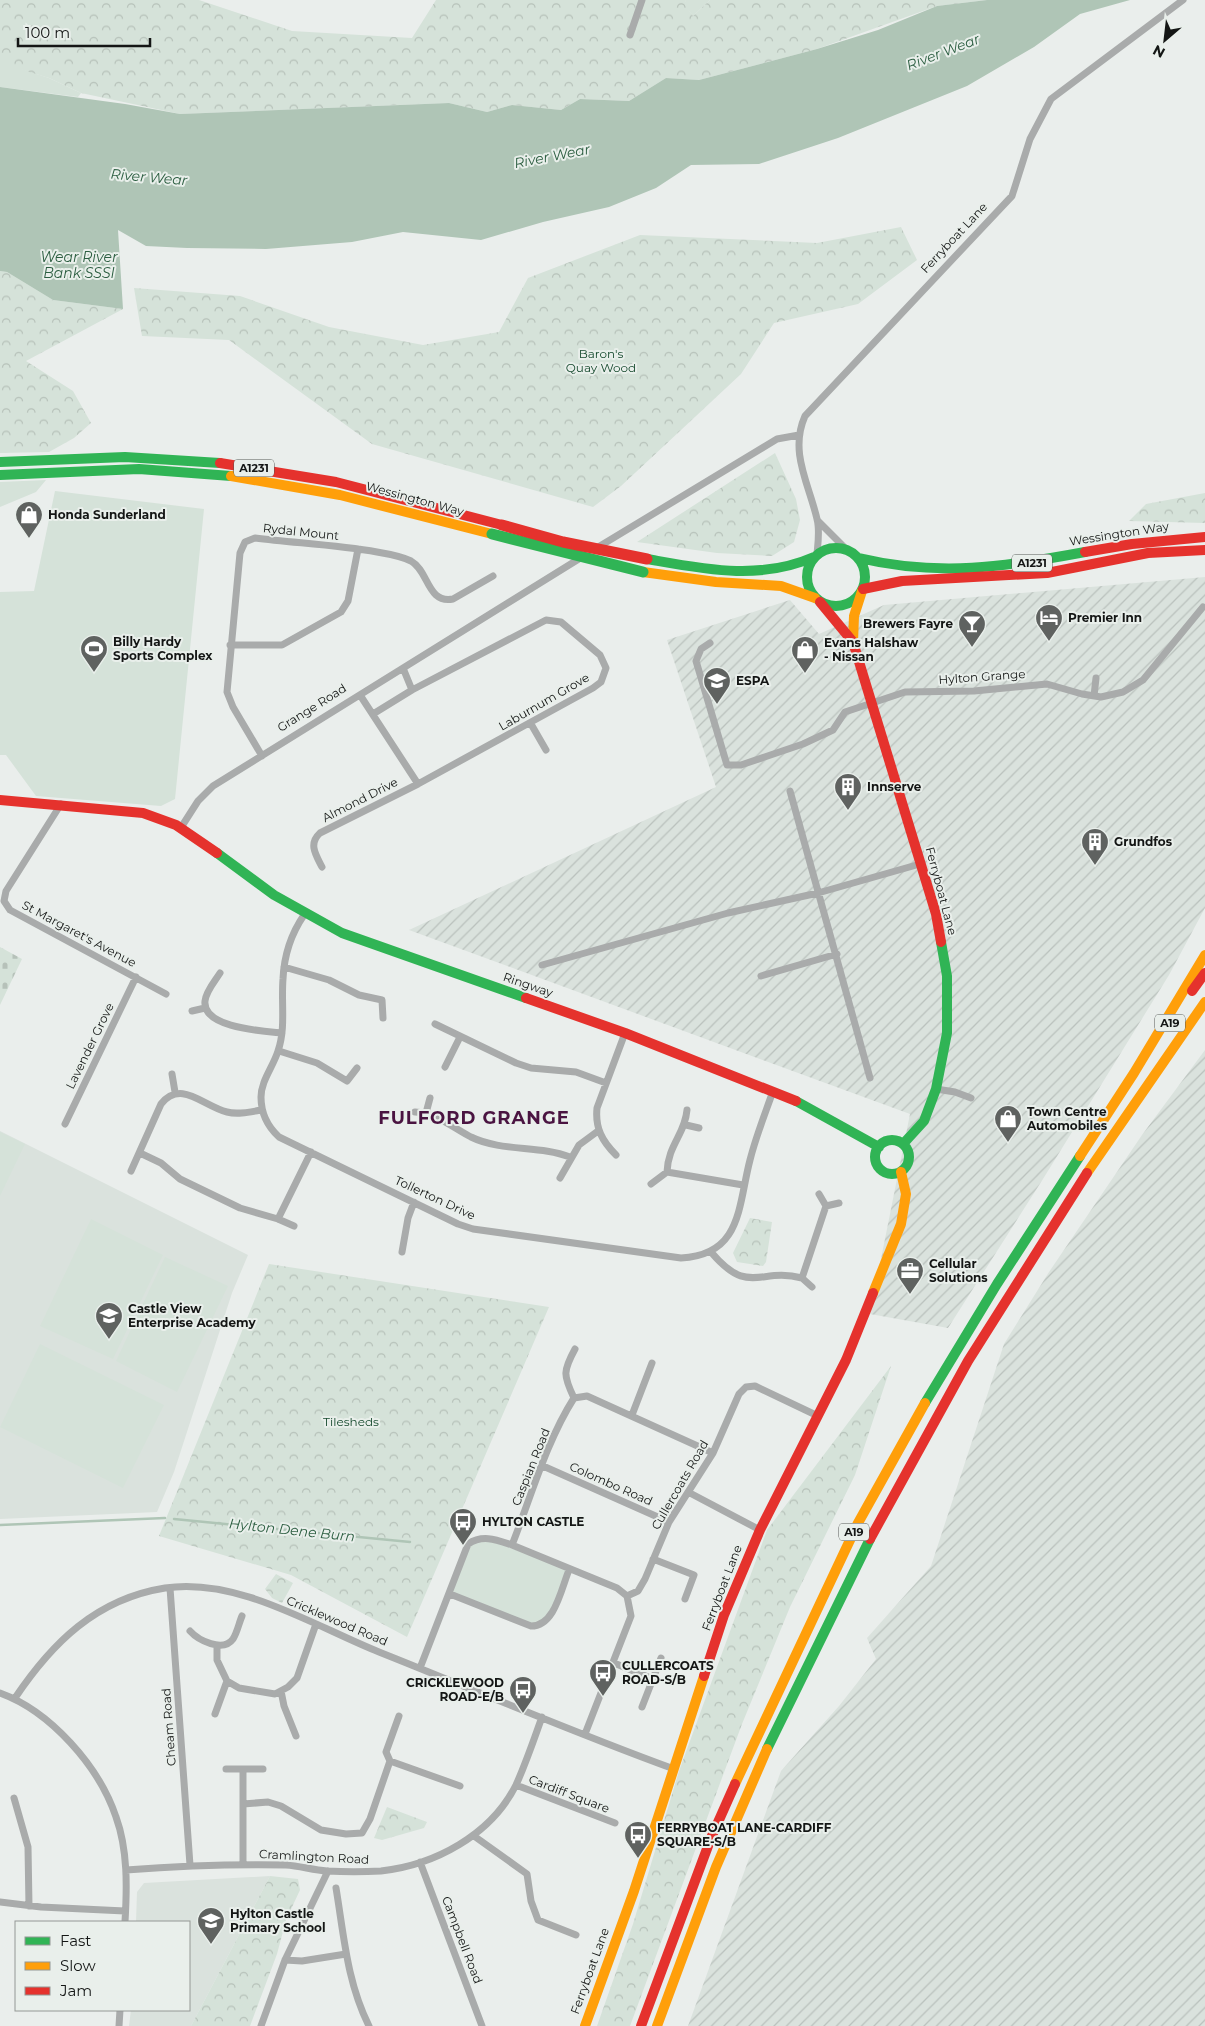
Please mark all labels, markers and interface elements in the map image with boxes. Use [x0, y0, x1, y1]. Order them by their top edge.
scale bar [18, 15, 150, 47]
north arrow [1140, 15, 1190, 65]
text: 100 m [25, 23, 70, 42]
water label: River Wear [904, 30, 983, 74]
text: N [1150, 41, 1168, 62]
water label: River Wear [512, 140, 592, 172]
water label: River Wear [110, 165, 189, 189]
street label: Ferryboat Lane [917, 199, 990, 276]
water label: Wear River Bank SSSI [40, 248, 118, 282]
park label: Baron's Quay Wood [566, 346, 636, 375]
road number: A1231 [234, 459, 274, 476]
street label: Wessington Way [365, 478, 466, 519]
shop icon: Honda Sunderland [14, 500, 44, 539]
place label: Honda Sunderland [48, 507, 166, 522]
street label: Wessington Way [1068, 518, 1170, 549]
street label: Rydal Mount [262, 520, 340, 543]
road number: A1231 [1012, 554, 1052, 572]
hotel icon: Premier Inn [1034, 603, 1064, 642]
bar icon: Brewers Fayre [957, 609, 987, 648]
place label: Premier Inn [1068, 610, 1142, 625]
place label: Brewers Fayre [863, 616, 953, 631]
sports icon: Billy Hardy Sports Complex [79, 634, 109, 673]
place label: Billy Hardy Sports Complex [113, 634, 213, 663]
shop icon: Evans Halshaw - Nissan [790, 635, 820, 674]
place label: Evans Halshaw - Nissan [824, 635, 919, 664]
school or university icon: ESPA [702, 666, 732, 705]
street label: Hylton Grange [938, 666, 1026, 687]
street label: Laburnum Grove [496, 670, 592, 734]
place label: ESPA [736, 673, 770, 688]
street label: Grange Road [274, 680, 349, 735]
building icon: Innserve [833, 772, 863, 811]
street label: Almond Drive [319, 774, 400, 825]
place label: Innserve [867, 779, 922, 794]
building icon: Grundfos [1080, 827, 1110, 866]
place label: Grundfos [1114, 834, 1173, 849]
street label: Ferryboat Lane [922, 845, 960, 937]
street label: St Margaret's Avenue [19, 897, 139, 970]
street label: Ringway [501, 969, 556, 1000]
street label: Lavender Grove [62, 1000, 117, 1091]
road number: A19 [1155, 1014, 1185, 1032]
shop icon: Town Centre Automobiles [993, 1104, 1023, 1143]
place label: Town Centre Automobiles [1026, 1104, 1108, 1133]
district label: FULFORD GRANGE [378, 1107, 570, 1129]
street label: Tollerton Drive [392, 1172, 478, 1223]
office icon: Cellular Solutions [895, 1256, 925, 1295]
place label: Cellular Solutions [929, 1256, 988, 1285]
school or university icon: Castle View Enterprise Academy [94, 1301, 124, 1340]
place label: Castle View Enterprise Academy [128, 1301, 256, 1330]
park label: Tilesheds [323, 1414, 379, 1429]
street label: Caspian Road [508, 1426, 553, 1508]
street label: Cullercoats Road [648, 1437, 711, 1532]
street label: Colombo Road [567, 1459, 655, 1509]
bus stop icon: HYLTON CASTLE [448, 1507, 478, 1546]
water label: Hylton Dene Burn [228, 1514, 356, 1546]
place label: HYLTON CASTLE [482, 1514, 584, 1529]
road number: A19 [839, 1524, 869, 1540]
street label: Ferryboat Lane [698, 1543, 745, 1633]
street label: Cricklewood Road [284, 1592, 390, 1649]
bus stop icon: CULLERCOATS ROAD-S/B [588, 1658, 618, 1697]
place label: CULLERCOATS ROAD-S/B [622, 1658, 714, 1687]
place label: CRICKLEWOOD ROAD-E/B [406, 1675, 504, 1704]
bus stop icon: CRICKLEWOOD ROAD-E/B [508, 1675, 538, 1714]
street label: Cheam Road [158, 1688, 179, 1766]
street label: Cardiff Square [527, 1771, 612, 1816]
bus stop icon: FERRYBOAT LANE-CARDIFF SQUARE-S/B [623, 1820, 653, 1859]
place label: FERRYBOAT LANE-CARDIFF SQUARE-S/B [657, 1820, 832, 1849]
street label: Cramlington Road [259, 1846, 369, 1867]
street label: Campbell Road [439, 1894, 486, 1986]
school or university icon: Hylton Castle Primary School [196, 1906, 226, 1945]
place label: Hylton Castle Primary School [230, 1906, 326, 1935]
legend [15, 1921, 190, 2011]
street label: Ferryboat Lane [567, 1926, 612, 2016]
text: Fast [60, 1931, 91, 1950]
text: Slow [60, 1956, 96, 1975]
text: Jam [59, 1981, 92, 2000]

